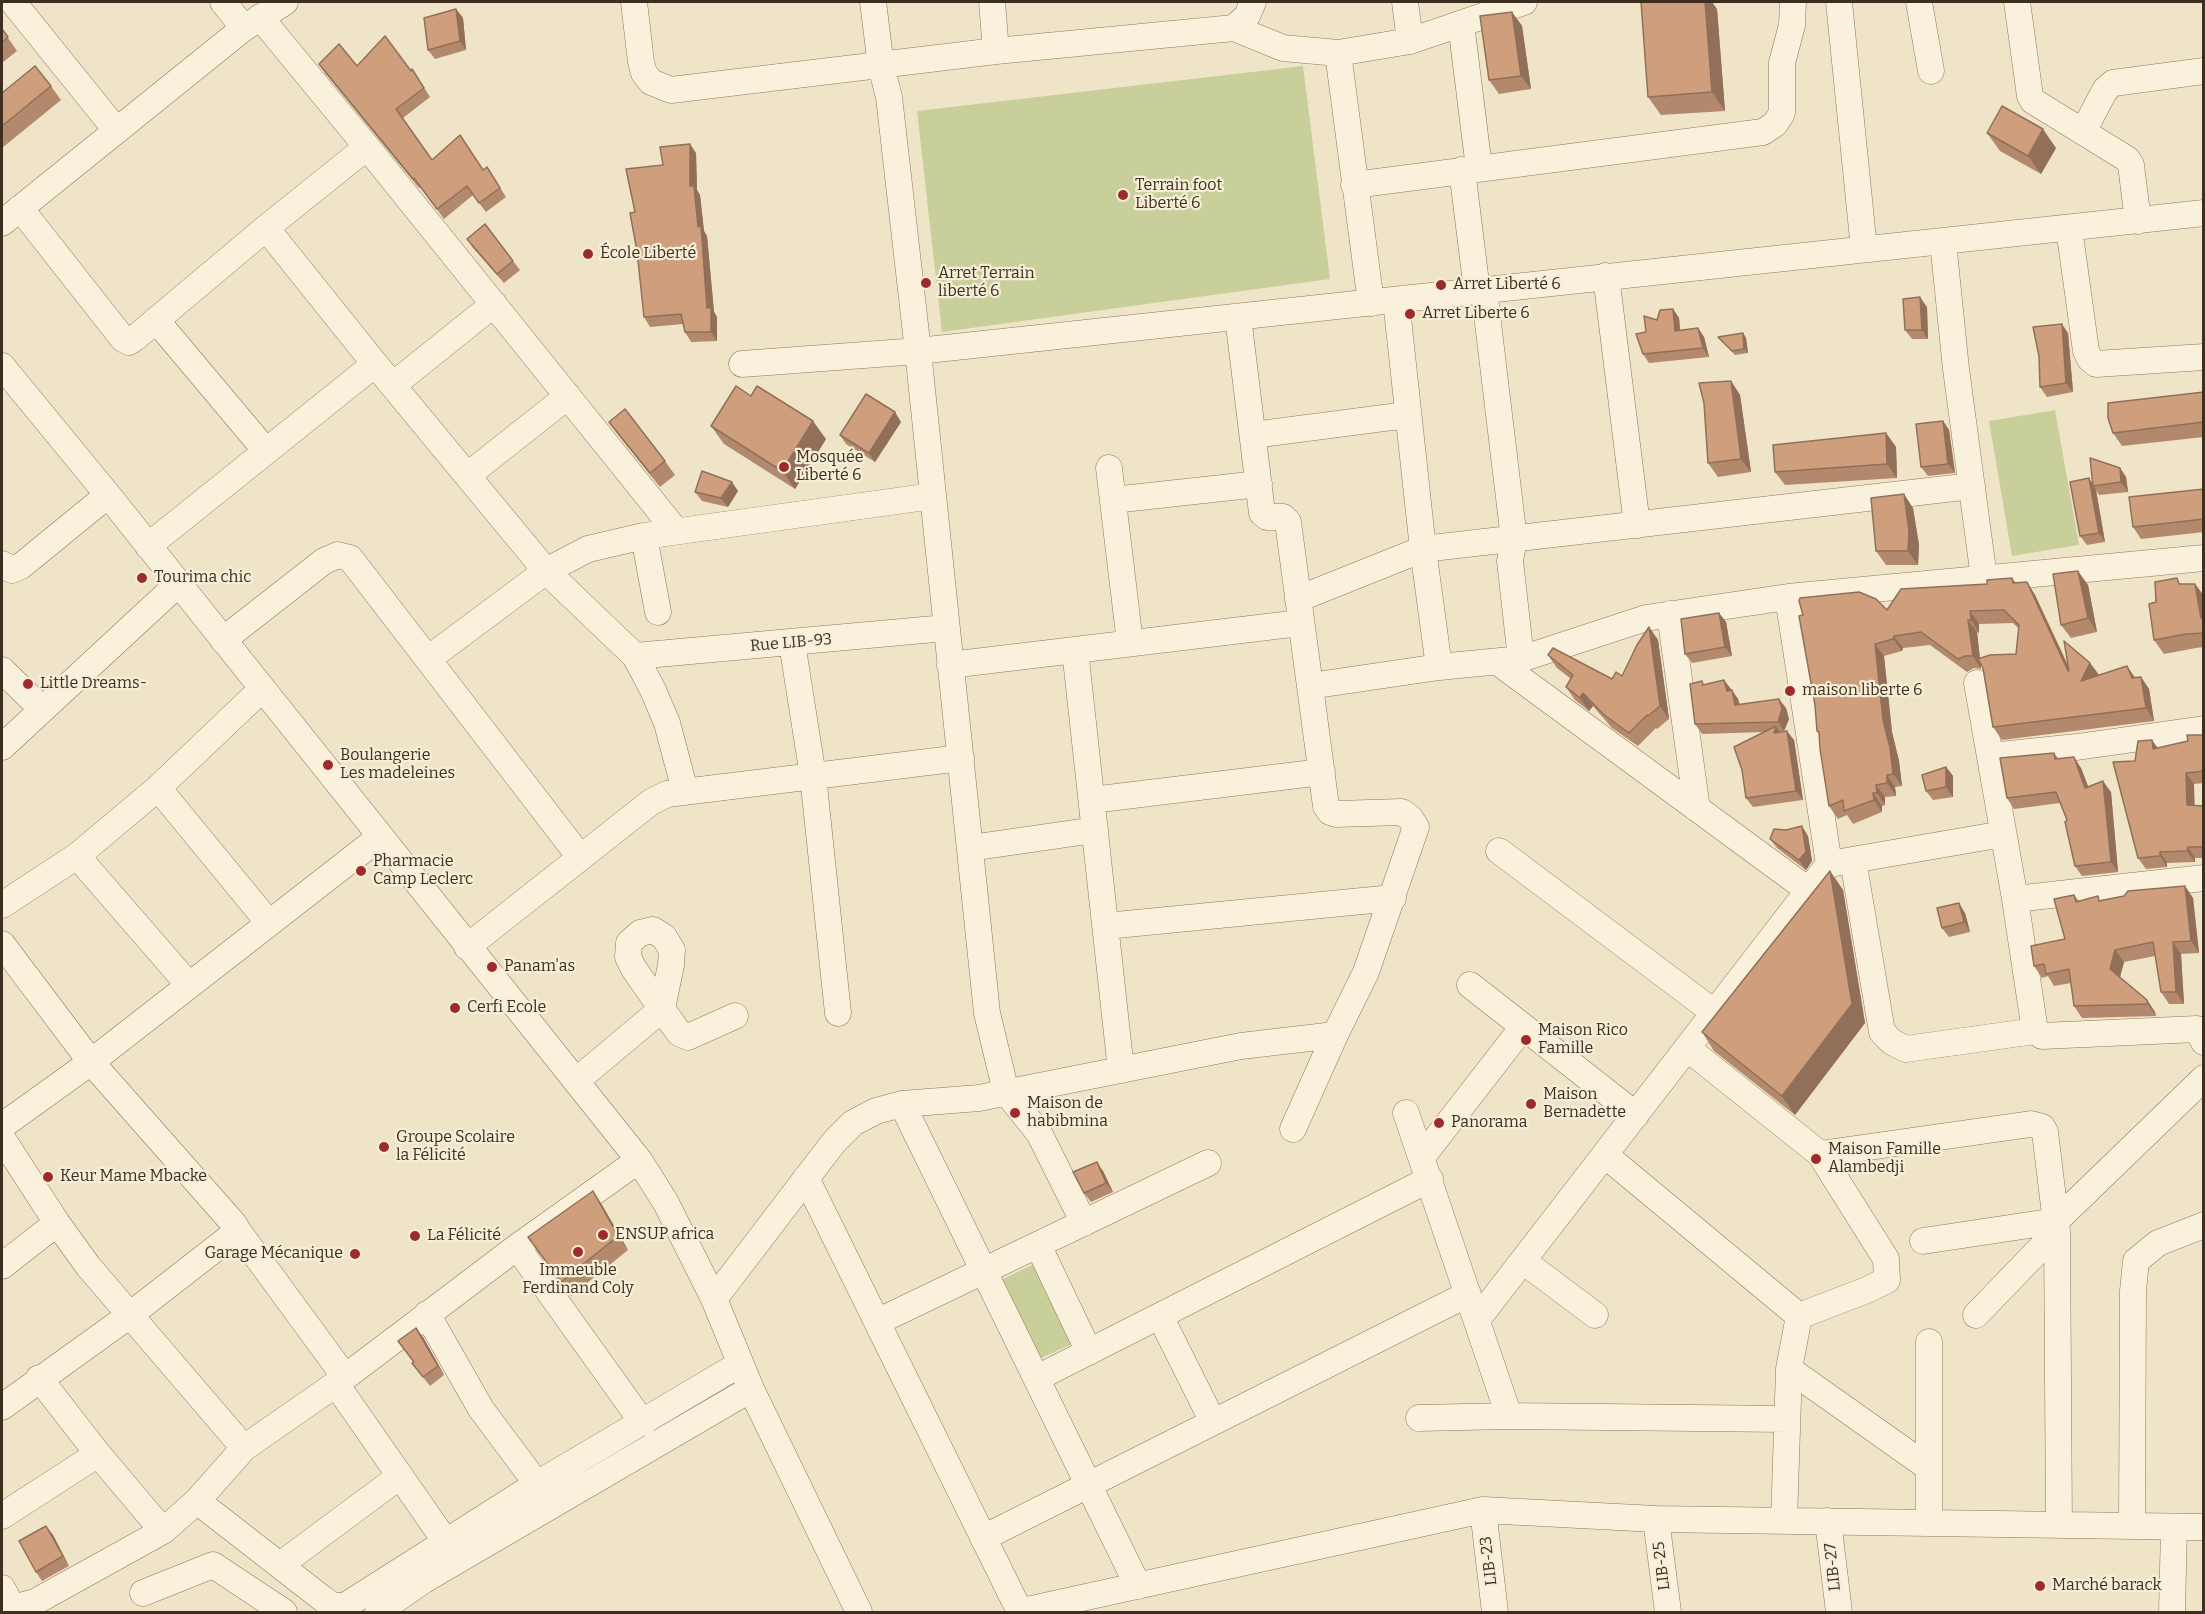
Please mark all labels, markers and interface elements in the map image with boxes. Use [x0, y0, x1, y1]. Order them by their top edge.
place label: Terrain foot Liberté 6 [1135, 176, 1222, 214]
marker: Terrain foot Liberté 6 [1116, 188, 1130, 202]
place label: École Liberté [600, 244, 696, 264]
marker: École Liberté [581, 247, 595, 261]
place label: Arret Terrain liberté 6 [938, 264, 1035, 302]
place label: Arret Liberté 6 [1453, 275, 1561, 295]
marker: Arret Terrain liberté 6 [919, 276, 933, 290]
marker: Arret Liberté 6 [1434, 278, 1448, 292]
place label: Arret Liberte 6 [1422, 304, 1530, 324]
marker: Arret Liberte 6 [1403, 307, 1417, 321]
place label: Mosquée Liberté 6 [796, 448, 864, 486]
marker: Mosquée Liberté 6 [777, 460, 791, 474]
place label: Tourima chic [154, 568, 251, 588]
marker: Tourima chic [135, 571, 149, 585]
street label: Rue LIB-93 [749, 630, 833, 656]
place label: Little Dreams- [40, 674, 147, 694]
marker: Little Dreams- [21, 677, 35, 691]
place label: maison liberte 6 [1802, 681, 1922, 701]
marker: maison liberte 6 [1783, 684, 1797, 698]
place label: Boulangerie Les madeleines [340, 746, 455, 784]
marker: Boulangerie Les madeleines [321, 758, 335, 772]
place label: Pharmacie Camp Leclerc [373, 852, 473, 890]
marker: Pharmacie Camp Leclerc [354, 864, 368, 878]
place label: Panam'as [504, 957, 575, 977]
marker: Panam'as [485, 960, 499, 974]
place label: Cerfi Ecole [467, 998, 546, 1018]
marker: Cerfi Ecole [448, 1001, 462, 1015]
place label: Maison Rico Famille [1538, 1021, 1628, 1059]
marker: Maison Rico Famille [1519, 1033, 1533, 1047]
place label: Maison Bernadette [1543, 1085, 1626, 1123]
place label: Maison de habibmina [1027, 1094, 1108, 1132]
marker: Maison Bernadette [1524, 1097, 1538, 1111]
marker: Maison de habibmina [1008, 1106, 1022, 1120]
place label: Panorama [1451, 1113, 1528, 1133]
marker: Panorama [1432, 1116, 1446, 1130]
place label: Groupe Scolaire la Félicité [396, 1128, 515, 1166]
marker: Groupe Scolaire la Félicité [377, 1140, 391, 1154]
place label: Maison Famille Alambedji [1828, 1140, 1941, 1178]
marker: Maison Famille Alambedji [1809, 1152, 1823, 1166]
place label: Keur Mame Mbacke [60, 1167, 207, 1187]
marker: Keur Mame Mbacke [41, 1170, 55, 1184]
place label: ENSUP africa [615, 1225, 714, 1245]
place label: La Félicité [427, 1226, 501, 1246]
marker: ENSUP africa [596, 1228, 610, 1242]
marker: La Félicité [408, 1229, 422, 1243]
place label: Garage Mécanique [204, 1244, 343, 1264]
marker: Immeuble Ferdinand Coly [571, 1245, 585, 1259]
marker: Garage Mécanique [348, 1247, 362, 1261]
place label: Immeuble Ferdinand Coly [522, 1261, 634, 1299]
street label: LIB-23 [1476, 1535, 1502, 1587]
street label: LIB-25 [1649, 1540, 1675, 1592]
street label: LIB-27 [1821, 1542, 1845, 1592]
place label: Marché barack [2052, 1576, 2162, 1596]
marker: Marché barack [2033, 1579, 2047, 1593]

